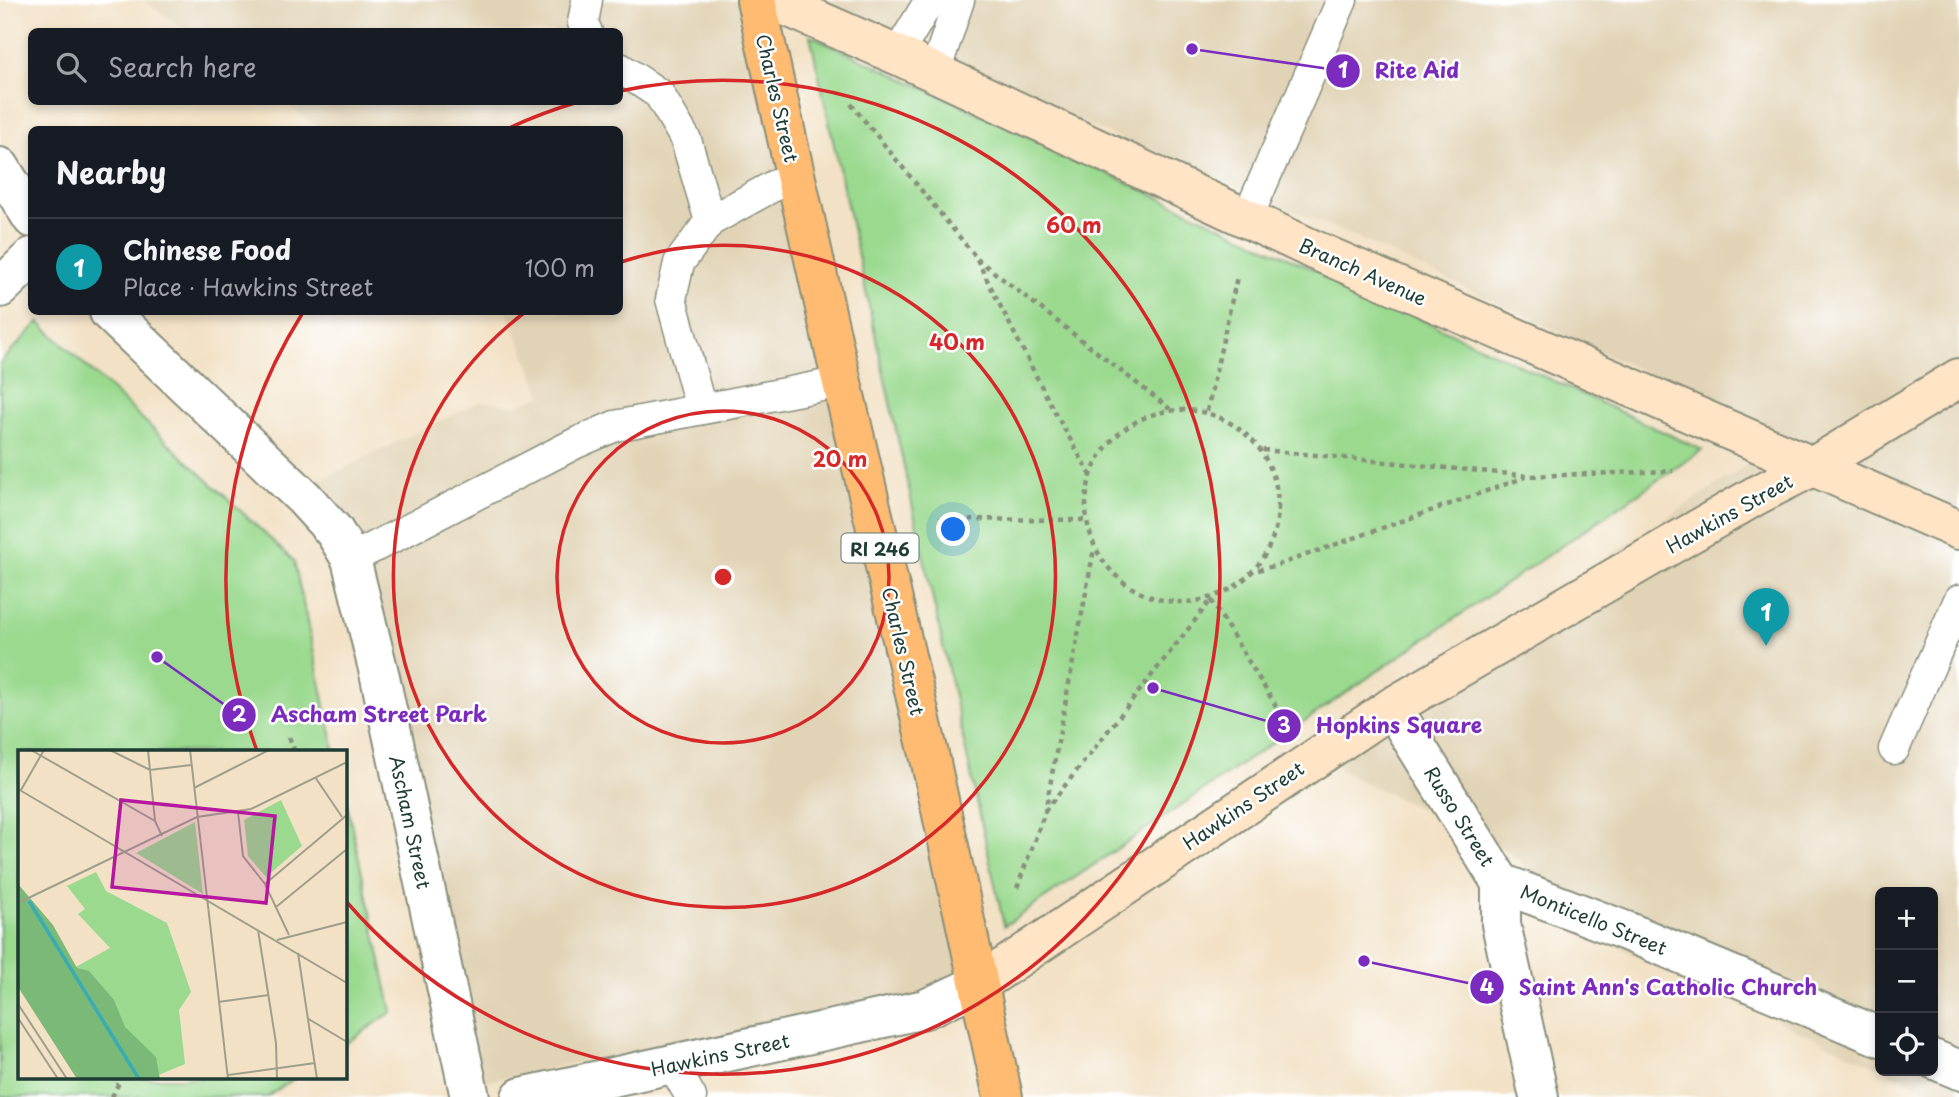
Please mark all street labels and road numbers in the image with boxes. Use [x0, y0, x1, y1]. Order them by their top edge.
street label: Charles Street [750, 31, 806, 165]
street label: Branch Avenue [1295, 230, 1431, 312]
street label: Hawkins Street [1661, 466, 1798, 559]
road number: RI 246 [842, 534, 918, 562]
street label: Charles Street [876, 584, 932, 718]
street label: Ascham Street [383, 753, 439, 892]
street label: Hawkins Street [1177, 754, 1309, 856]
street label: Russo Street [1418, 760, 1502, 872]
street label: Monticello Street [1517, 877, 1672, 961]
street label: Hawkins Street [648, 1026, 792, 1082]

